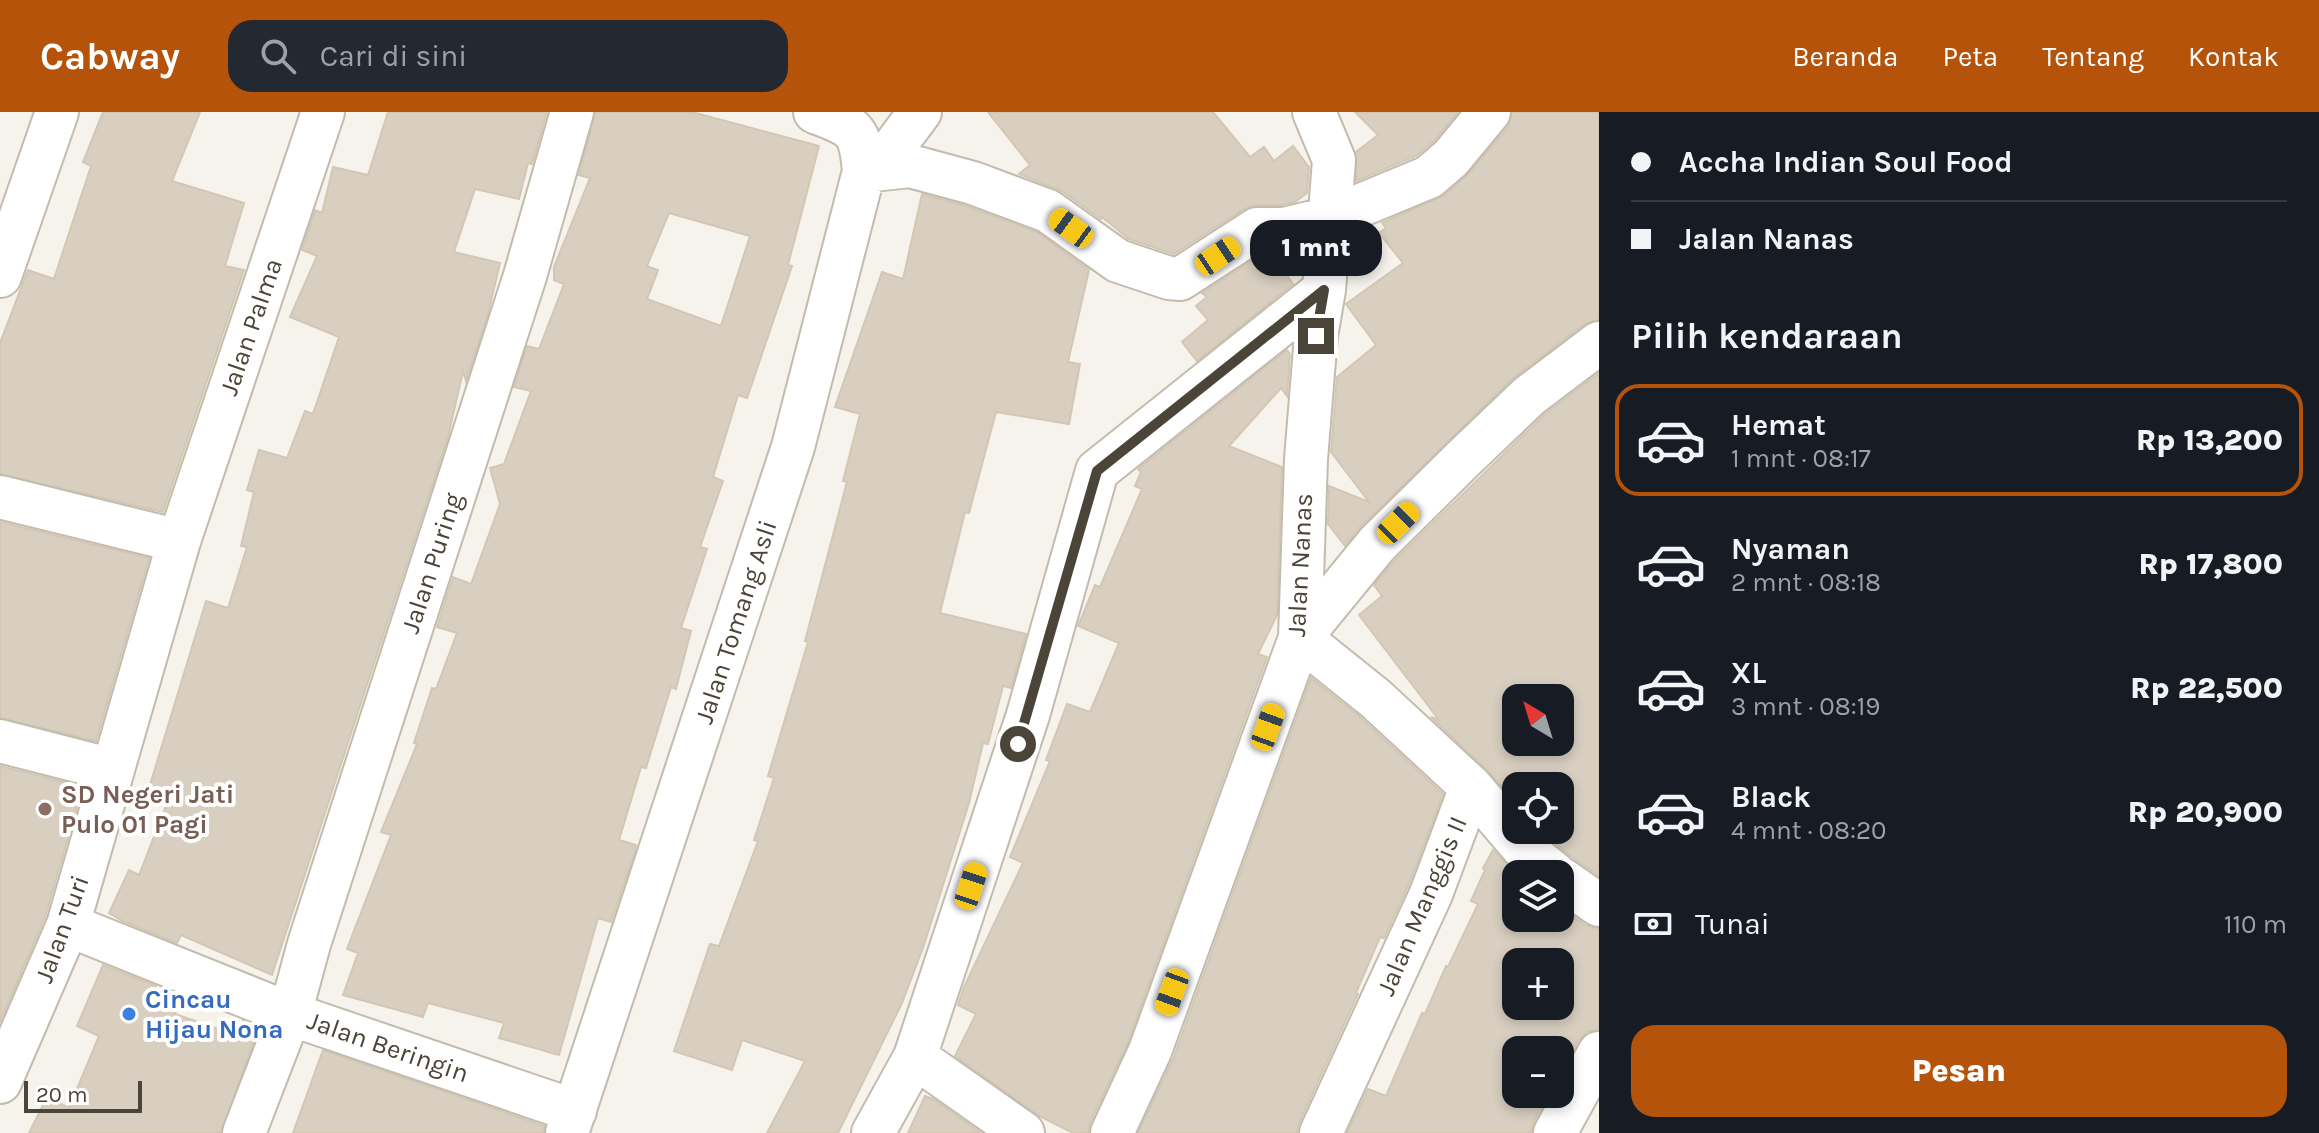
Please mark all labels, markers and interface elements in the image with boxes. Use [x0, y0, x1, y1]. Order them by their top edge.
search box [228, 20, 788, 92]
text: Cabway [40, 34, 180, 79]
icon: search [256, 34, 300, 78]
text: Cari di sini [320, 38, 467, 74]
text: Beranda [1792, 40, 1898, 73]
text: Peta [1942, 40, 1998, 73]
text: Tentang [2042, 40, 2144, 73]
text: Kontak [2188, 40, 2279, 73]
text: Accha Indian Soul Food [1679, 144, 2013, 180]
car [1045, 204, 1097, 252]
callout: 1 mnt [1250, 220, 1382, 276]
text: Jalan Nanas [1679, 221, 1854, 257]
text: 1 mnt [1281, 232, 1351, 263]
car [1191, 233, 1245, 279]
street label: Jalan Palma [213, 254, 289, 400]
text: Pilih kendaraan [1631, 315, 1903, 357]
route end [1298, 318, 1334, 354]
icon: car [1635, 404, 1707, 476]
text: Hemat [1731, 407, 1826, 443]
text: Rp 13,200 [2136, 422, 2283, 458]
text: 1 mnt · 08:17 [1731, 443, 1871, 474]
street label: Jalan Puring [395, 489, 469, 637]
street label: Jalan Nanas [1281, 492, 1319, 638]
car [1373, 498, 1423, 548]
street label: Jalan Tomang Asli [688, 516, 784, 728]
icon: car [1635, 528, 1707, 600]
text: Nyaman [1731, 531, 1850, 567]
text: Rp 17,800 [2138, 546, 2283, 582]
text: 2 mnt · 08:18 [1731, 567, 1881, 598]
icon: car [1635, 652, 1707, 724]
text: XL [1731, 655, 1766, 691]
text: Rp 22,500 [2130, 670, 2283, 706]
north arrow [1502, 684, 1574, 756]
map controls [1502, 684, 1574, 1108]
text: 3 mnt · 08:19 [1731, 691, 1880, 722]
car [1249, 700, 1287, 754]
route start [1000, 726, 1036, 762]
button: locate [1502, 772, 1574, 844]
icon: car [1635, 776, 1707, 848]
place label: SD Negeri Jati Pulo 01 Pagi [61, 779, 234, 840]
text: Black [1731, 779, 1811, 815]
text: Rp 20,900 [2128, 794, 2283, 830]
marker: SD Negeri Jati Pulo 01 Pagi [36, 800, 54, 818]
street label: Jalan Manggis II [1370, 812, 1474, 1000]
text: 4 mnt · 08:20 [1731, 815, 1886, 846]
car [952, 859, 990, 913]
button: layers [1502, 860, 1574, 932]
street label: Jalan Turi [28, 871, 96, 987]
icon: cash [1631, 902, 1675, 946]
text: Tunai [1695, 906, 1770, 942]
text: 110 m [2224, 909, 2287, 940]
button: + [1502, 948, 1574, 1020]
car [1153, 965, 1191, 1019]
place label: Cincau Hijau Nona [145, 984, 283, 1045]
marker: Cincau Hijau Nona [120, 1005, 138, 1023]
street label: Jalan Beringin [303, 1005, 473, 1089]
button: Pesan [1631, 1025, 2287, 1117]
button: − [1502, 1036, 1574, 1108]
scale bar [24, 1077, 142, 1113]
text: 20 m [36, 1082, 88, 1108]

